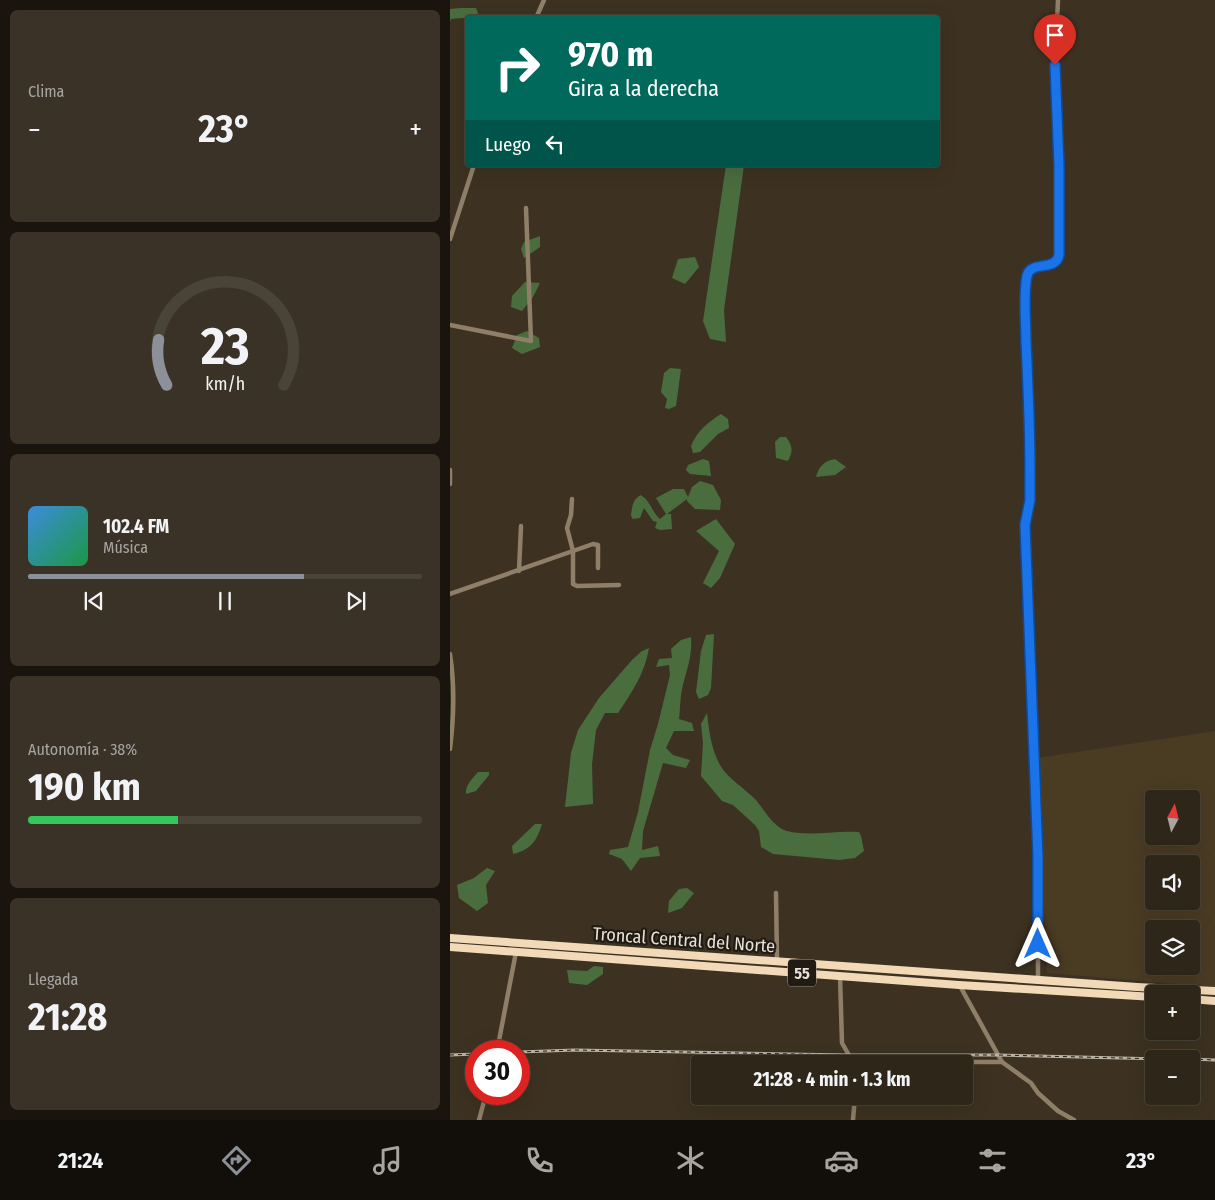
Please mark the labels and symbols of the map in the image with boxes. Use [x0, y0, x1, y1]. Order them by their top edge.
pin [1034, 14, 1076, 65]
north arrow [1145, 790, 1200, 845]
position arrow [1011, 917, 1063, 969]
street label: Troncal Central del Norte [592, 923, 776, 957]
road number: 55 [788, 960, 816, 986]
speed limit sign: 30 [465, 1040, 530, 1105]

